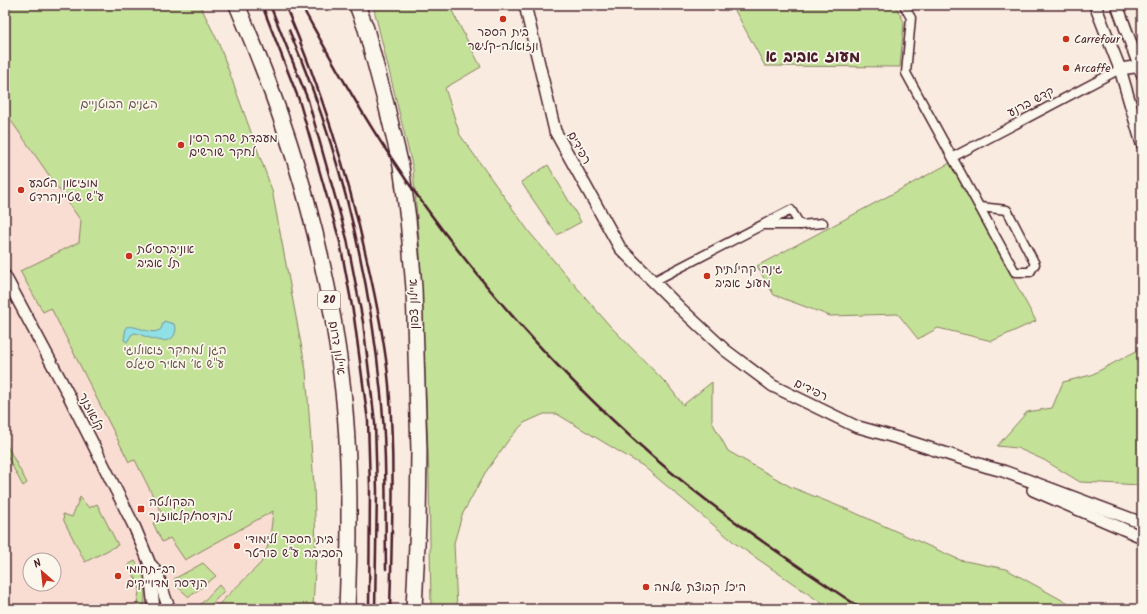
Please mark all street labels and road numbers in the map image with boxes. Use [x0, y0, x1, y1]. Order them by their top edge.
street label: קדש ברנע [1004, 82, 1058, 122]
street label: רפידים [562, 128, 596, 168]
street label: איילון צפון [404, 278, 424, 329]
road number: 20 [318, 291, 340, 309]
street label: איילון דרום [323, 320, 351, 377]
street label: רפידים [791, 374, 831, 406]
street label: קלאוזנר [73, 389, 109, 435]

